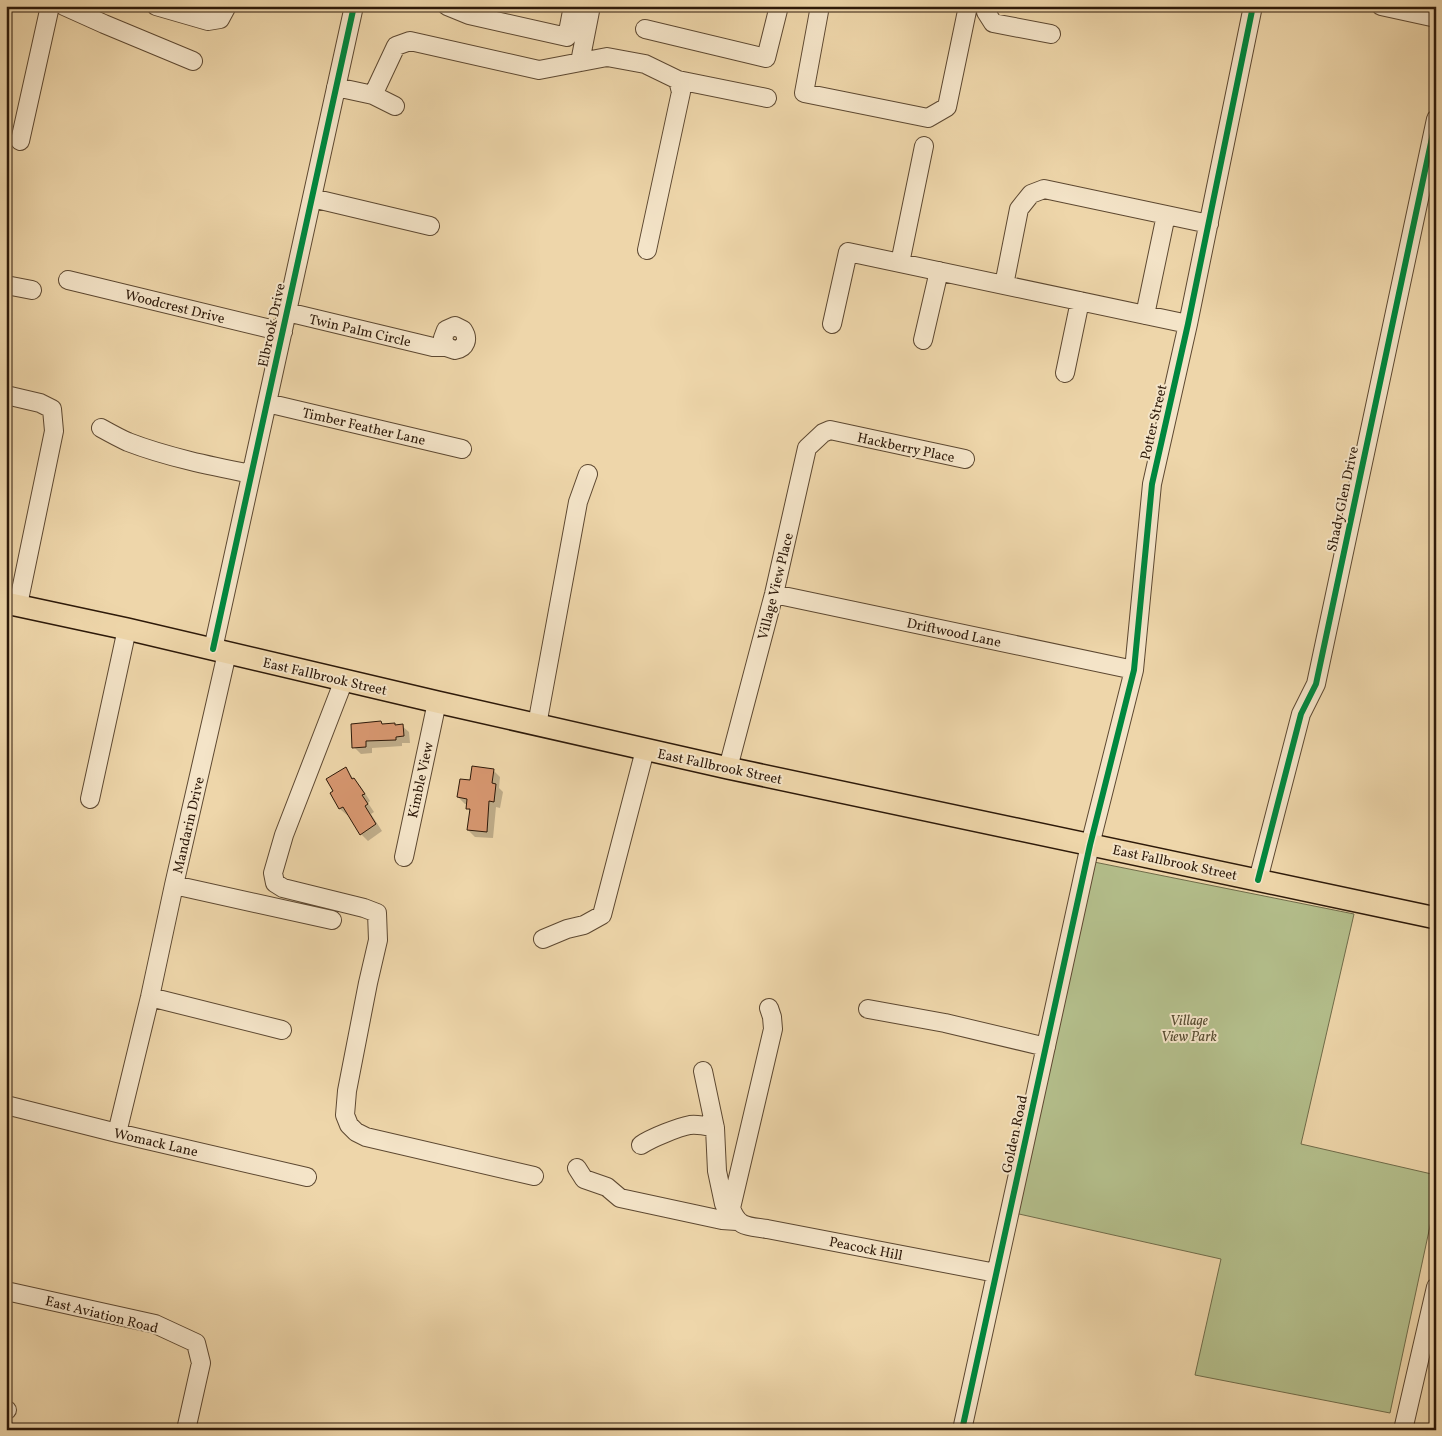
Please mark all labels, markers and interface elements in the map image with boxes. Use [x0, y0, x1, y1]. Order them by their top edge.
street label: Elbrook Drive [254, 281, 291, 369]
street label: Woodcrest Drive [123, 286, 227, 329]
street label: Twin Palm Circle [307, 310, 413, 353]
street label: Potter Street [1137, 383, 1172, 462]
street label: Timber Feather Lane [300, 404, 428, 451]
street label: Hackberry Place [855, 429, 957, 468]
street label: Shady Glen Drive [1323, 445, 1364, 554]
street label: Village View Place [754, 531, 799, 642]
street label: Driftwood Lane [905, 614, 1003, 653]
street label: East Fallbrook Street [261, 654, 389, 701]
street label: Kimble View [404, 740, 439, 820]
street label: East Fallbrook Street [656, 745, 784, 790]
street label: Mandarin Drive [169, 775, 210, 876]
street label: East Fallbrook Street [1111, 841, 1239, 886]
park label: Village View Park [1161, 1012, 1217, 1047]
street label: Golden Road [998, 1094, 1033, 1175]
street label: Womack Lane [112, 1125, 200, 1162]
street label: Peacock Hill [827, 1233, 904, 1266]
street label: East Aviation Road [43, 1292, 160, 1339]

